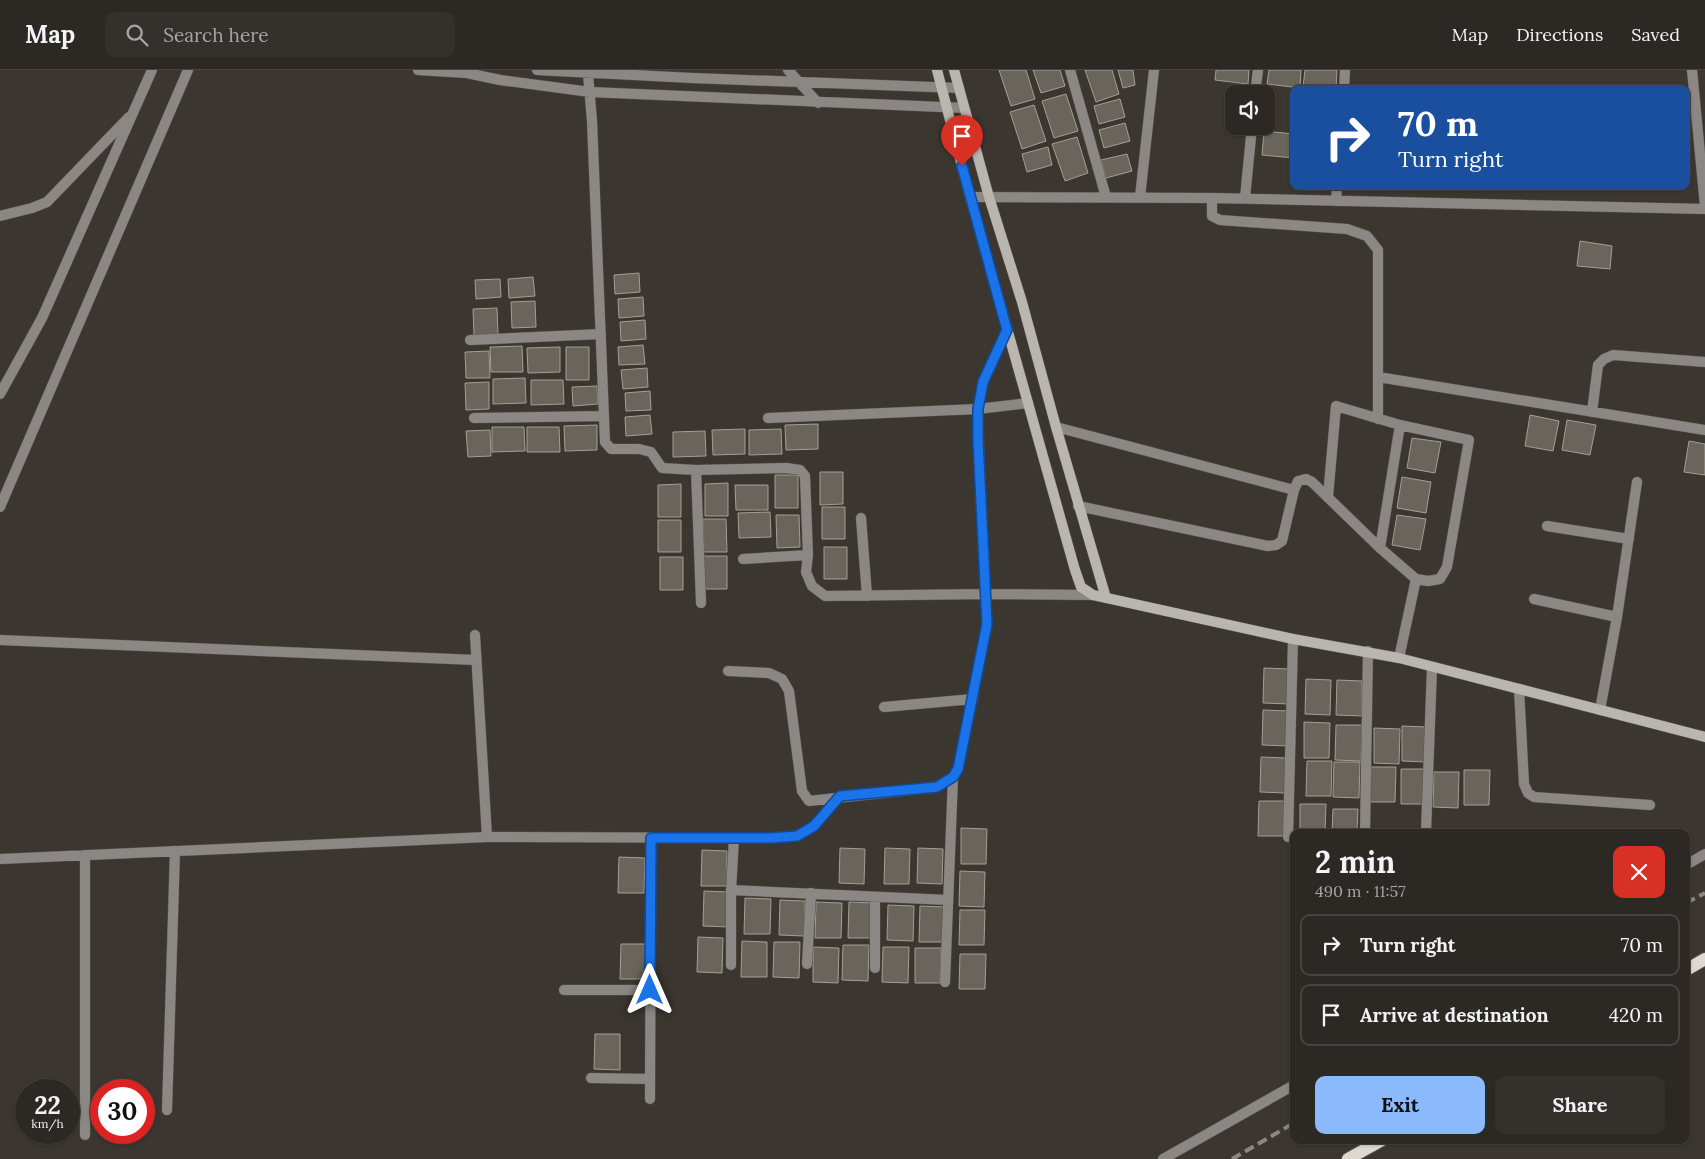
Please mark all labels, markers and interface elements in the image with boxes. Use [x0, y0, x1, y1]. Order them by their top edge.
search box [105, 12, 455, 57]
text: Map [25, 19, 75, 50]
icon: search [123, 21, 151, 49]
text: Search here [163, 23, 269, 47]
text: Map [1452, 23, 1488, 46]
text: Directions [1516, 23, 1603, 46]
text: Saved [1631, 23, 1680, 46]
map controls [1225, 85, 1275, 135]
button: sound [1225, 85, 1275, 135]
text: 70 m [1398, 101, 1478, 146]
icon: right [1315, 105, 1380, 170]
pin [941, 115, 983, 166]
icon: arrive [948, 122, 976, 150]
text: Turn right [1398, 145, 1503, 173]
text: 2 min [1315, 843, 1395, 881]
button: close [1613, 846, 1665, 898]
text: 490 m · 11:57 [1315, 881, 1406, 901]
icon: right [1317, 931, 1345, 959]
text: Turn right [1360, 933, 1456, 957]
text: 70 m [1620, 933, 1663, 957]
position arrow [623, 963, 675, 1015]
icon: arrive [1317, 1001, 1345, 1029]
text: Arrive at destination [1360, 1003, 1549, 1027]
text: 420 m [1609, 1003, 1663, 1027]
button: Exit [1315, 1076, 1485, 1134]
button: Share [1495, 1076, 1665, 1134]
speed limit sign: 30 [90, 1079, 155, 1144]
text: 22 [34, 1089, 61, 1121]
text: km/h [31, 1116, 64, 1131]

